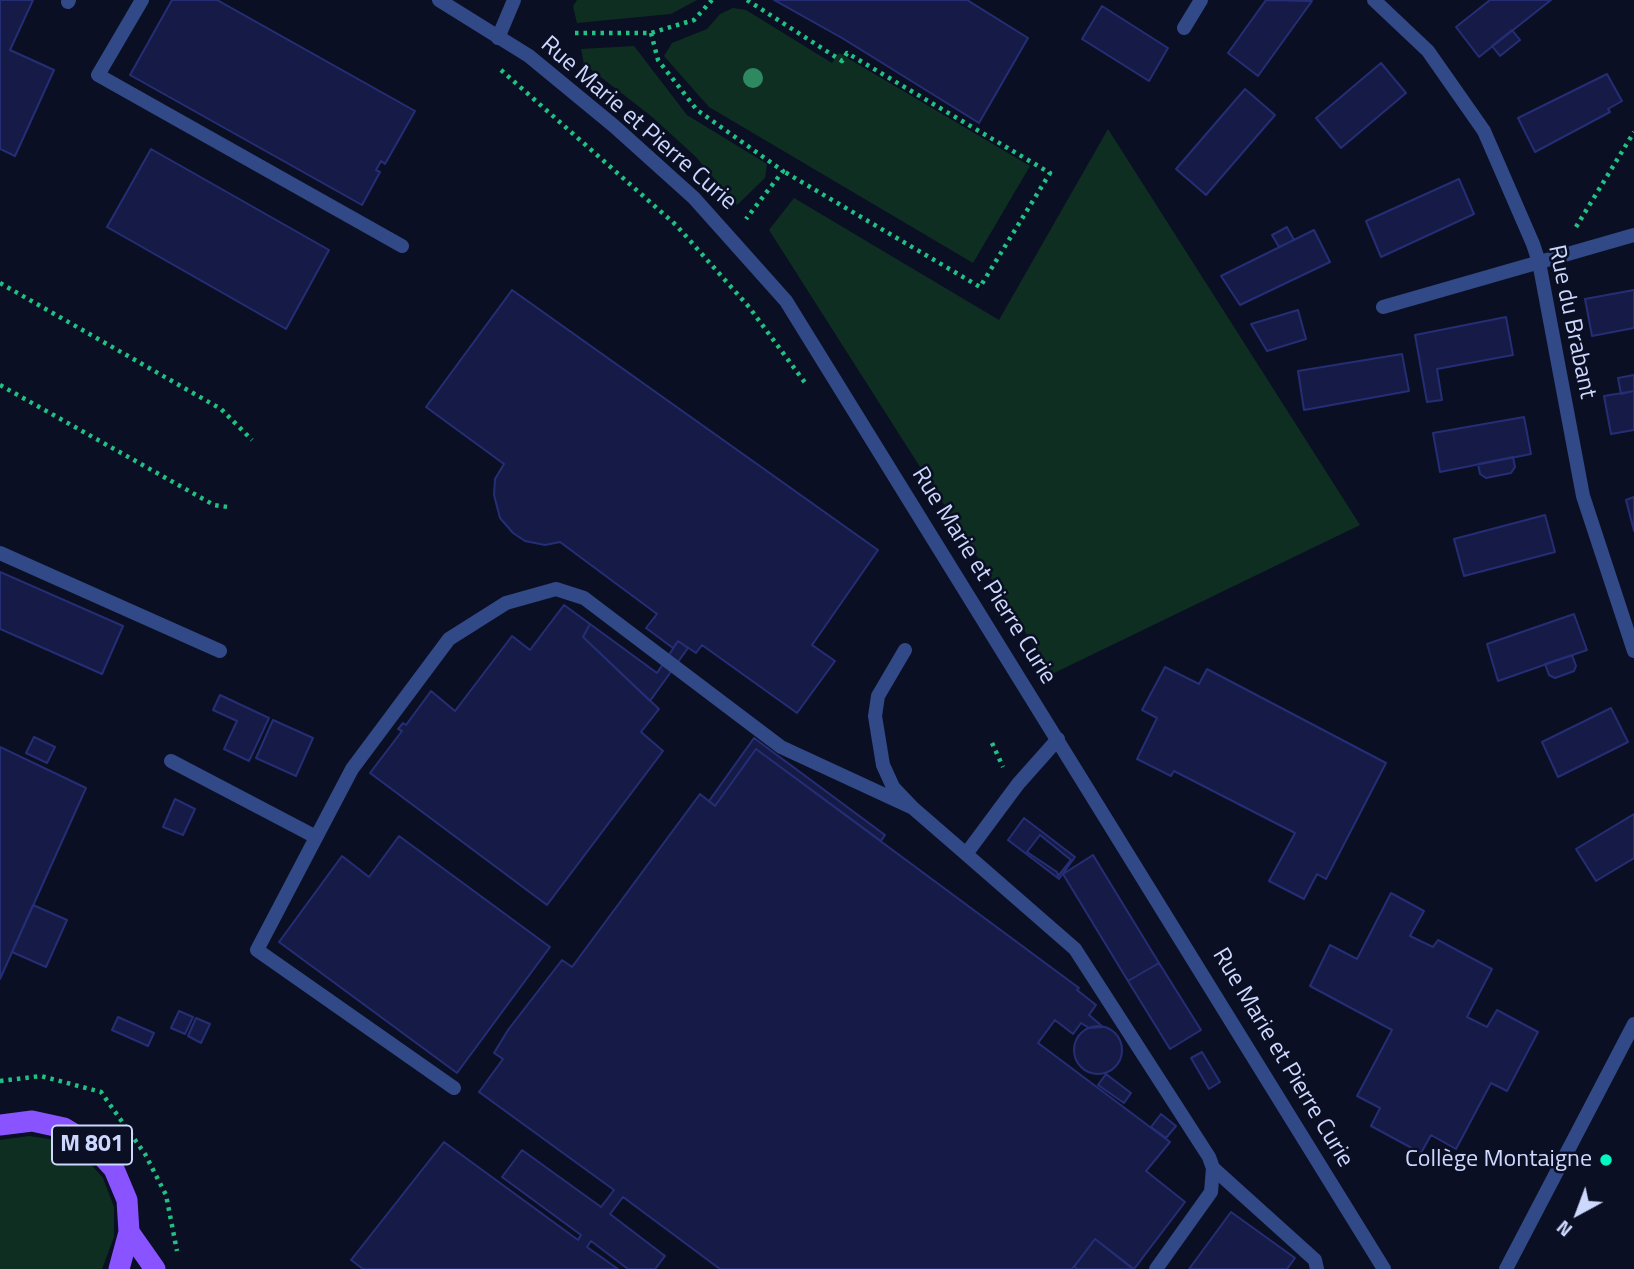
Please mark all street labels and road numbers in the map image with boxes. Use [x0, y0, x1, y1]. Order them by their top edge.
street label: Rue Marie et Pierre Curie [534, 31, 742, 217]
street label: Rue du Brabant [1541, 242, 1601, 402]
street label: Rue Marie et Pierre Curie [904, 462, 1062, 690]
street label: Rue Marie et Pierre Curie [1205, 943, 1359, 1173]
road number: M 801 [52, 1126, 132, 1164]

